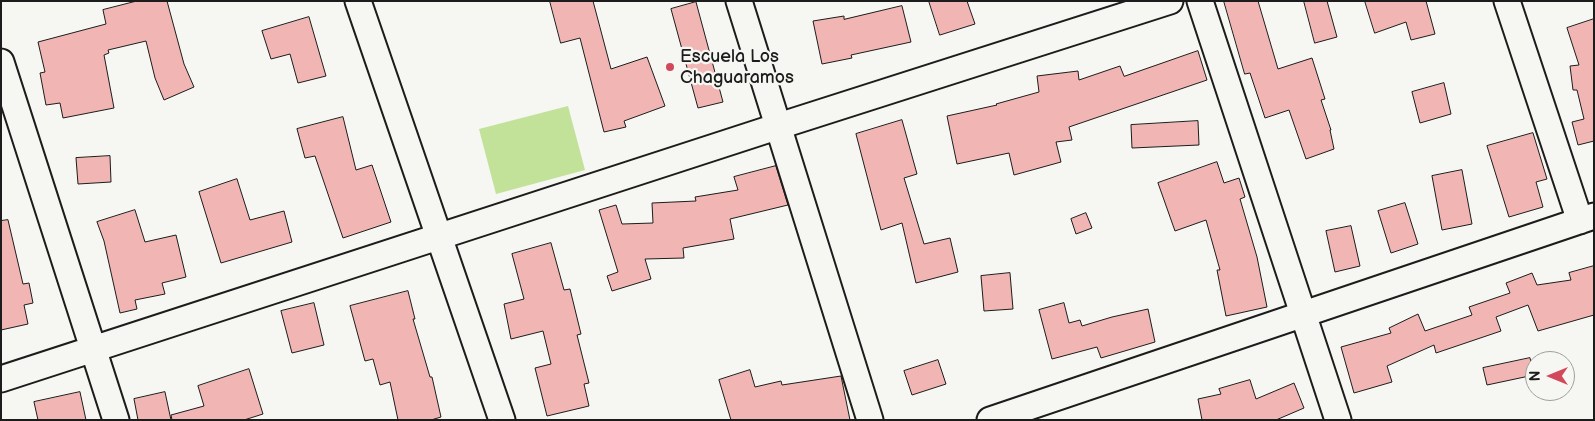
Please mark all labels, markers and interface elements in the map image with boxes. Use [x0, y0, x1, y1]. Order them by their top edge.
place label: Escuela Los Chaguaramos [680, 46, 794, 88]
marker: Escuela Los Chaguaramos [664, 61, 676, 73]
north arrow [1525, 351, 1575, 401]
text: N [1527, 371, 1544, 381]

